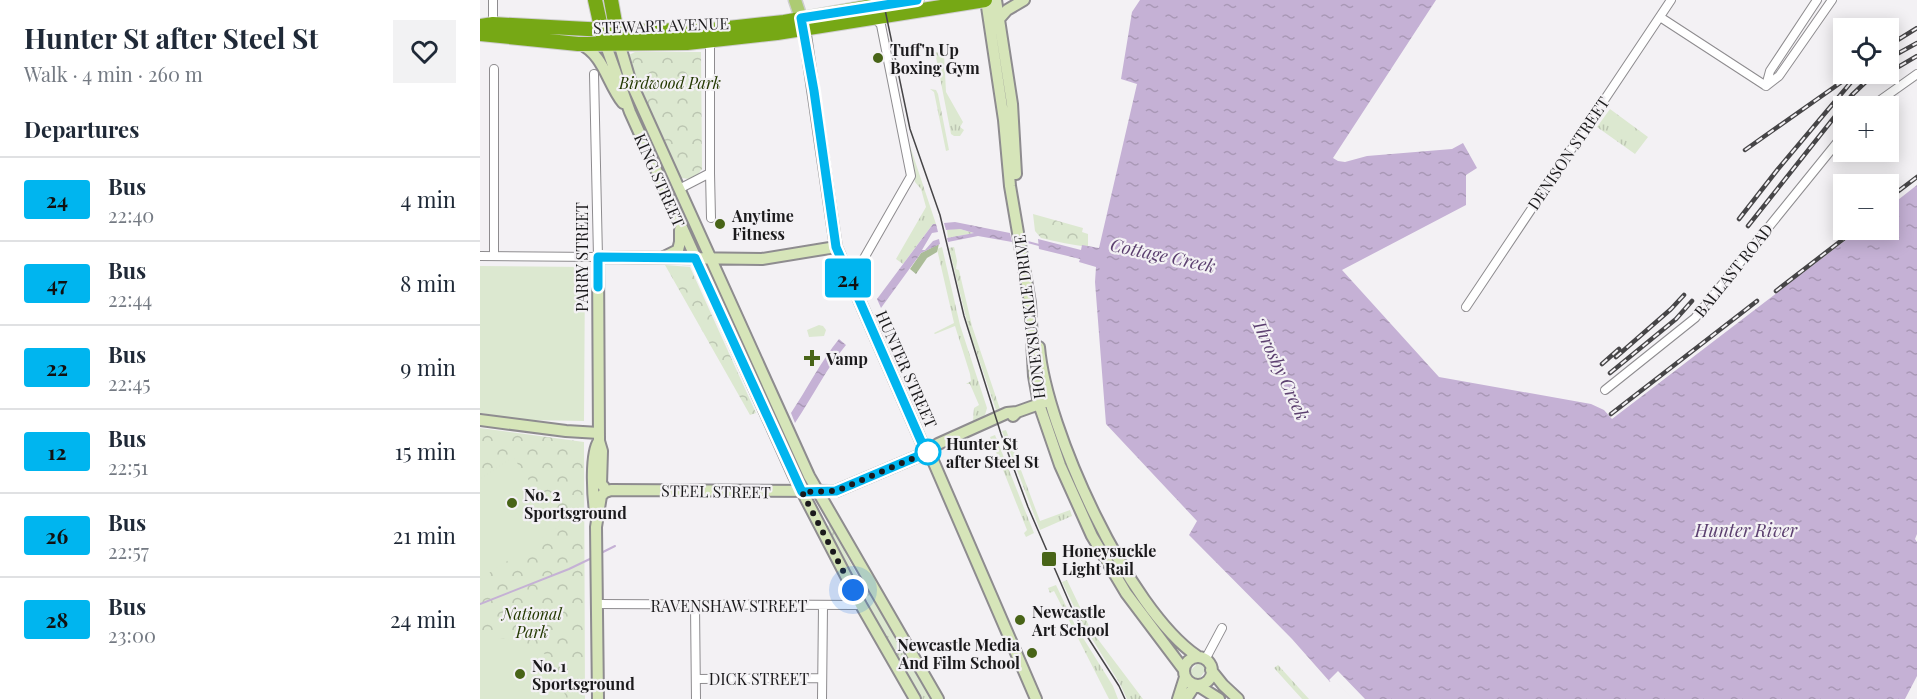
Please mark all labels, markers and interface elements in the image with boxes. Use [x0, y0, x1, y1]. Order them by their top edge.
street label: STEWART AVENUE [593, 12, 729, 38]
map controls [1833, 18, 1899, 240]
button: locate [1833, 18, 1899, 84]
text: Hunter St after Steel St [24, 19, 318, 56]
button: heart [393, 20, 456, 83]
place label: Tuff'n Up Boxing Gym [890, 39, 980, 78]
marker: Tuff'n Up Boxing Gym [871, 51, 885, 65]
text: Walk · 4 min · 260 m [24, 60, 203, 87]
park label: Birdwood Park [618, 72, 721, 93]
street label: DENISON STREET [1522, 92, 1614, 214]
button: + [1833, 96, 1899, 162]
text: Departures [24, 114, 139, 144]
street label: KING STREET [630, 130, 690, 230]
text: Bus [108, 171, 146, 201]
button: − [1833, 174, 1899, 240]
text: 4 min [401, 184, 456, 214]
text: 24 [46, 185, 68, 213]
text: 22:40 [108, 201, 154, 228]
street label: PARRY STREET [571, 202, 592, 312]
place label: Anytime Fitness [731, 205, 794, 244]
marker: Anytime Fitness [713, 217, 727, 231]
street label: BALLAST ROAD [1689, 219, 1777, 321]
water label: Cottage Creek [1108, 232, 1218, 278]
street label: HONEYSUCKLE DRIVE [1009, 234, 1049, 400]
text: Bus [108, 255, 146, 285]
line badge: 24 [821, 258, 875, 298]
text: 24 [837, 264, 859, 292]
text: 8 min [400, 268, 456, 298]
text: 47 [47, 269, 67, 297]
text: 22:44 [108, 285, 152, 312]
street label: HUNTER STREET [872, 307, 942, 431]
water label: Throsby Creek [1247, 314, 1315, 424]
text: Bus [108, 339, 146, 369]
place label: Vamp [825, 348, 868, 369]
marker: Vamp [803, 349, 821, 367]
text: 9 min [400, 352, 456, 382]
text: 22 [46, 353, 68, 381]
text: 22:45 [108, 369, 151, 396]
text: Bus [108, 423, 146, 453]
place label: Hunter St after Steel St [946, 433, 1039, 472]
text: 15 min [395, 436, 456, 466]
text: 12 [47, 437, 67, 465]
marker: Hunter St after Steel St [915, 439, 941, 465]
text: 22:51 [108, 453, 148, 480]
street label: STEEL STREET [661, 480, 771, 502]
place label: No. 2 Sportsground [524, 484, 627, 523]
marker: No. 2 Sportsground [505, 496, 519, 510]
text: Bus [108, 507, 146, 537]
water label: Hunter River [1694, 518, 1799, 542]
text: 21 min [393, 520, 456, 550]
text: 26 [46, 521, 68, 549]
text: 22:57 [108, 537, 149, 564]
place label: Honeysuckle Light Rail [1062, 540, 1156, 579]
marker: Honeysuckle Light Rail [1040, 550, 1058, 568]
your location [838, 575, 868, 605]
text: Bus [108, 591, 146, 621]
street label: RAVENSHAW STREET [650, 595, 808, 616]
place label: Newcastle Art School [1031, 601, 1109, 640]
park label: National Park [500, 603, 562, 642]
text: 24 min [390, 604, 456, 634]
text: 28 [46, 605, 68, 633]
marker: Newcastle Art School [1013, 613, 1027, 627]
text: 23:00 [108, 621, 156, 648]
place label: Newcastle Media And Film School [897, 634, 1021, 673]
marker: Newcastle Media And Film School [1025, 646, 1039, 660]
place label: No. 1 Sportsground [532, 655, 635, 694]
marker: No. 1 Sportsground [513, 667, 527, 681]
street label: DICK STREET [709, 668, 809, 689]

